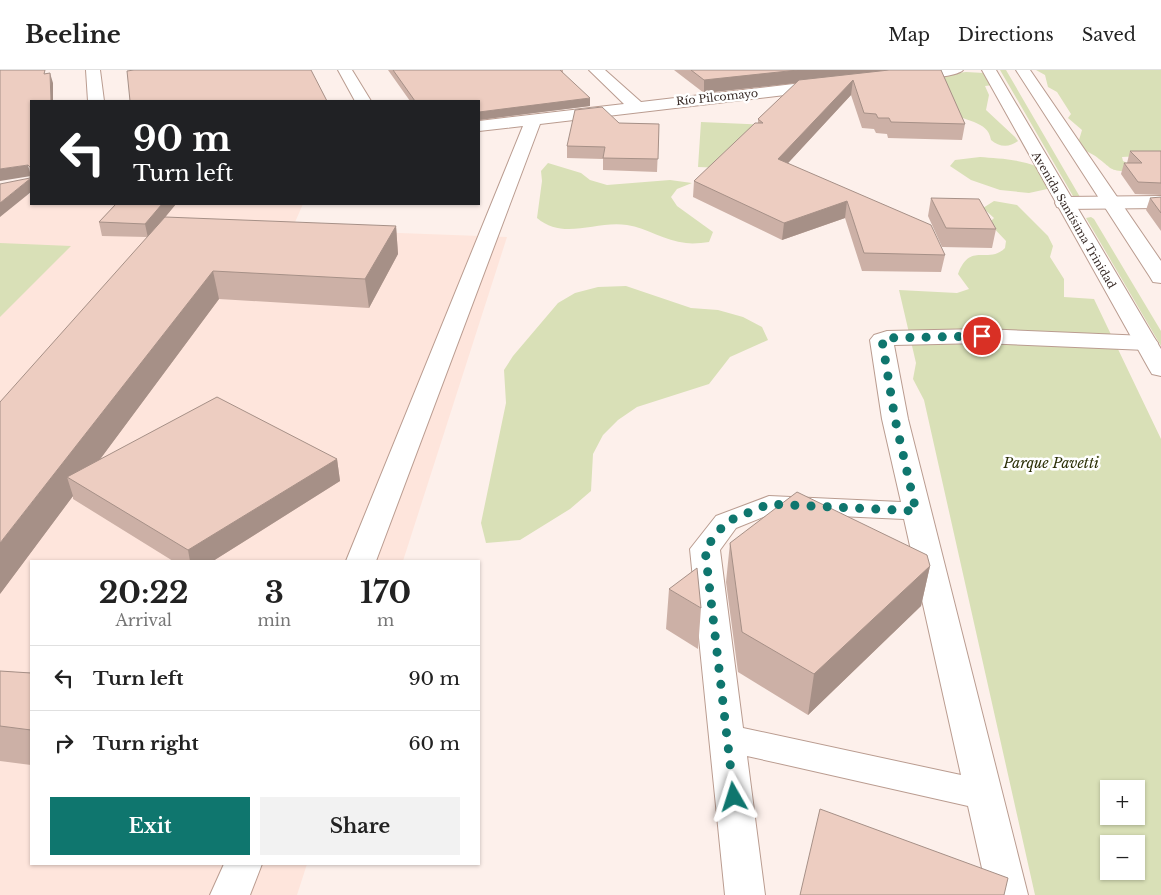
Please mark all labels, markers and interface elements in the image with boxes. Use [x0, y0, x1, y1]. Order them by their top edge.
text: Beeline [25, 20, 121, 49]
text: Map [888, 24, 930, 46]
text: Directions [958, 24, 1054, 46]
text: Saved [1082, 24, 1136, 46]
street label: Río Pilcomayo [675, 86, 759, 108]
text: 90 m [133, 117, 231, 160]
icon: left [50, 120, 115, 185]
street label: Avenida Santísima Trinidad [1028, 148, 1119, 291]
text: Turn left [133, 160, 233, 187]
pin [961, 315, 1003, 357]
icon: arrive [968, 322, 996, 350]
park label: Parque Pavetti [1002, 454, 1099, 472]
text: 20:22 [99, 574, 189, 611]
text: 3 [265, 574, 284, 611]
text: 170 [360, 574, 411, 611]
text: Arrival [115, 610, 172, 630]
text: min [257, 610, 291, 630]
text: m [377, 610, 394, 630]
icon: left [50, 664, 78, 692]
text: Turn left [93, 667, 184, 690]
text: 90 m [408, 667, 460, 690]
icon: right [50, 729, 78, 757]
text: Turn right [93, 732, 199, 755]
text: 60 m [408, 732, 460, 755]
position arrow [707, 770, 759, 822]
map controls [1100, 780, 1145, 880]
button: + [1100, 780, 1145, 825]
button: Exit [50, 797, 250, 855]
button: Share [260, 797, 460, 855]
button: − [1100, 835, 1145, 880]

